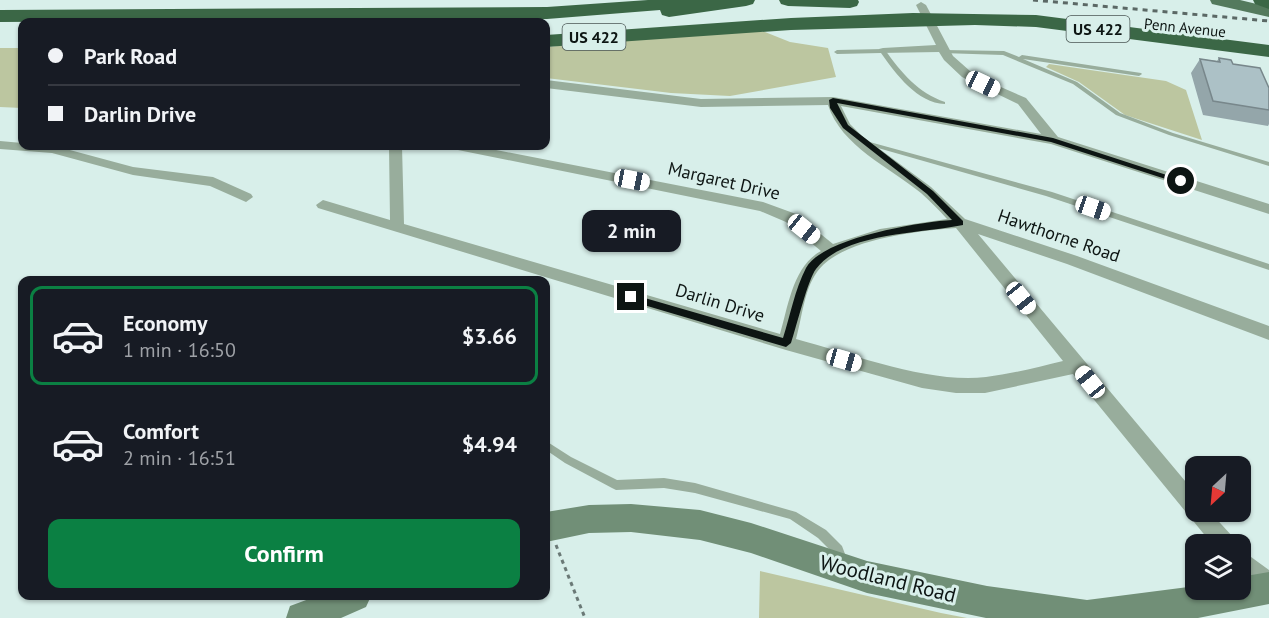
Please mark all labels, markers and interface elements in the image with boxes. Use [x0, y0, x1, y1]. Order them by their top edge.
street label: Penn Avenue [1143, 14, 1227, 41]
road number: US 422 [1066, 16, 1130, 42]
road number: US 422 [562, 24, 626, 50]
text: Park Road [84, 42, 177, 70]
car [963, 68, 1003, 100]
text: Darlin Drive [84, 100, 196, 128]
street label: Margaret Drive [666, 156, 782, 205]
route start [1167, 167, 1194, 194]
car [613, 168, 651, 192]
car [1073, 194, 1113, 222]
street label: Hawthorne Road [995, 204, 1123, 267]
callout: 2 min [582, 210, 680, 252]
car [784, 211, 824, 247]
text: 2 min [607, 218, 656, 244]
street label: Darlin Drive [673, 278, 767, 327]
car [1003, 278, 1039, 318]
route end [617, 283, 644, 310]
icon: car [51, 309, 105, 363]
text: Economy [123, 309, 207, 337]
text: $3.66 [462, 322, 517, 350]
text: 1 min · 16:50 [123, 337, 236, 363]
car [824, 346, 864, 374]
car [1072, 362, 1108, 402]
icon: car [51, 417, 105, 471]
text: Comfort [123, 417, 199, 445]
text: $4.94 [462, 430, 517, 458]
text: 2 min · 16:51 [123, 445, 236, 471]
north arrow [1185, 456, 1251, 522]
map controls [1185, 456, 1251, 600]
button: Confirm [48, 519, 520, 588]
button: layers [1185, 534, 1251, 600]
street label: Woodland Road [817, 549, 959, 609]

